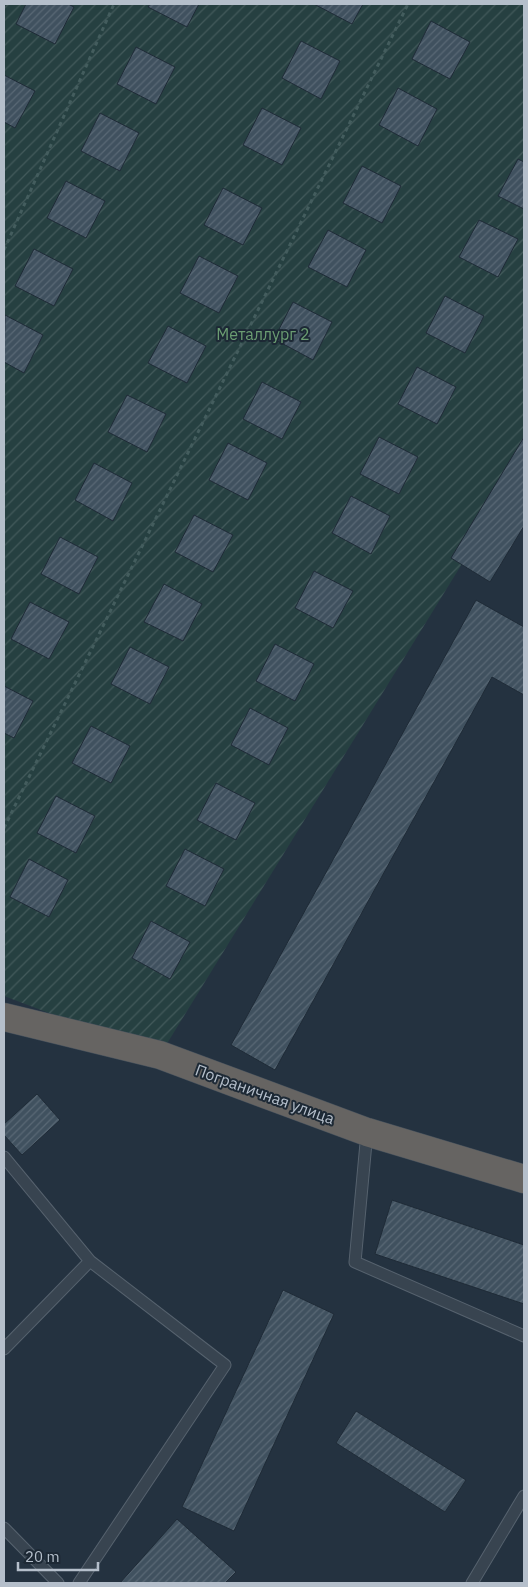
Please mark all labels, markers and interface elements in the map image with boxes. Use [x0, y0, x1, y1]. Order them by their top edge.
park label: Металлург 2 [216, 324, 310, 344]
street label: Пограничная улица [193, 1059, 338, 1129]
scale bar [18, 1540, 98, 1572]
text: 20 m [25, 1547, 60, 1566]

